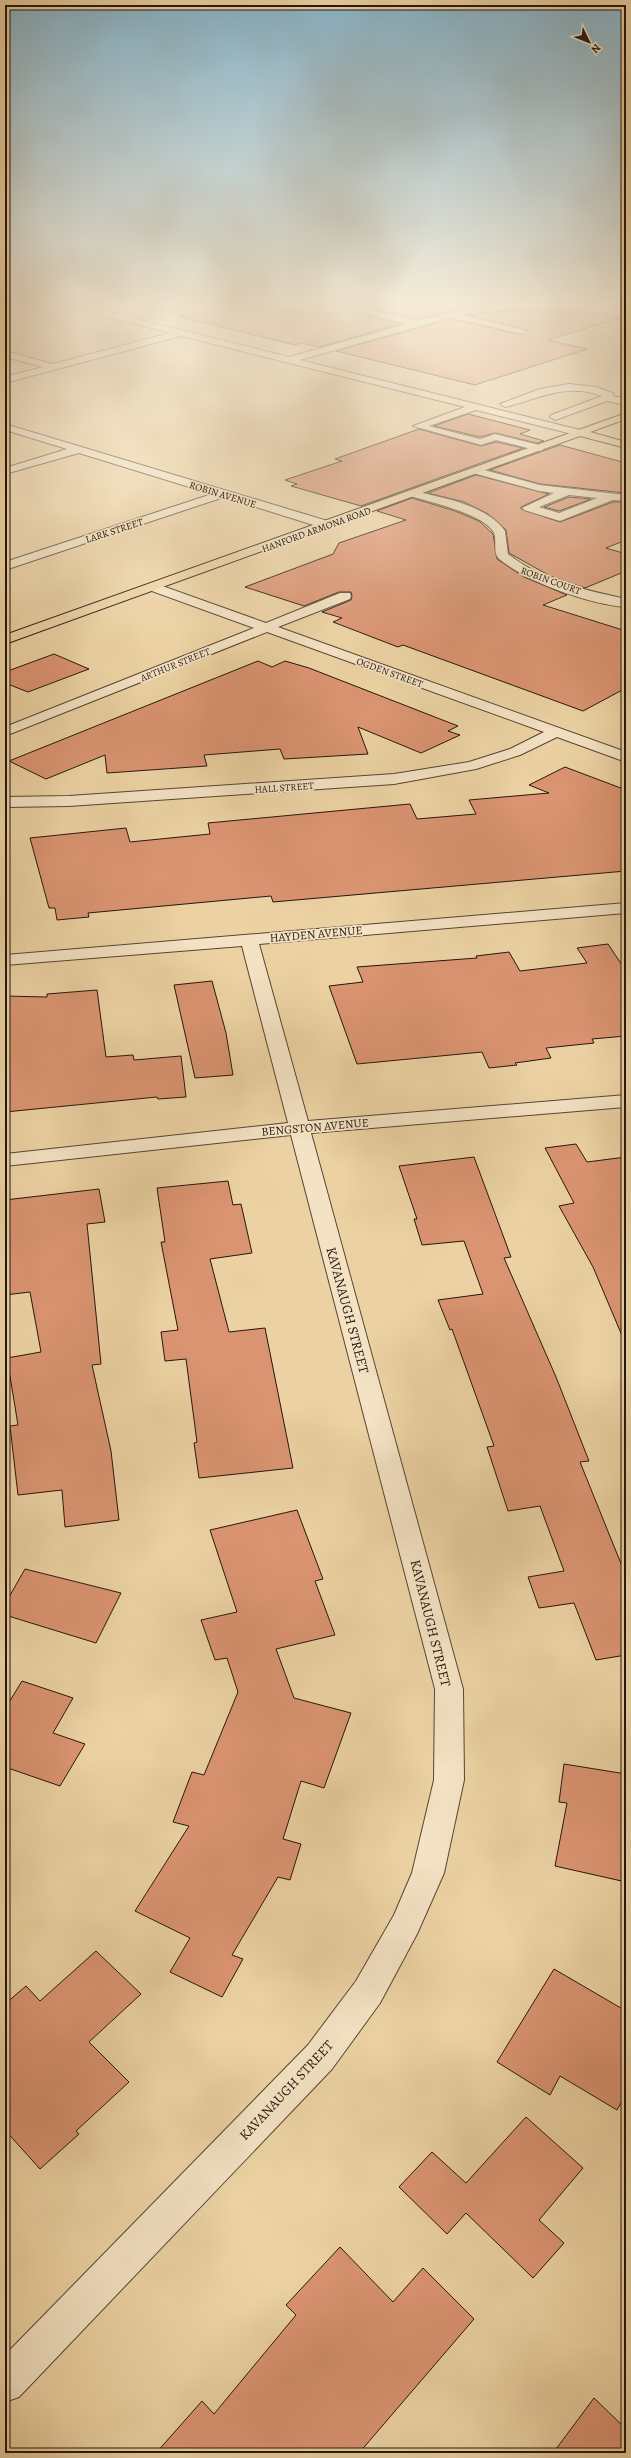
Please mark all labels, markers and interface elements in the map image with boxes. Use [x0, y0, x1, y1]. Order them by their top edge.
north arrow [569, 22, 609, 62]
text: N [588, 40, 604, 57]
street label: ROBIN AVENUE [188, 478, 258, 511]
street label: HANFORD ARMONA ROAD [260, 504, 373, 555]
street label: LARK STREET [84, 515, 145, 546]
street label: ROBIN COURT [519, 564, 583, 598]
street label: ARTHUR STREET [138, 644, 212, 685]
street label: OGDEN STREET [355, 654, 425, 691]
street label: HALL STREET [254, 779, 315, 796]
street label: HAYDEN AVENUE [269, 922, 363, 946]
street label: BENGSTON AVENUE [261, 1114, 369, 1140]
street label: KAVANAUGH STREET [321, 1245, 374, 1376]
street label: KAVANAUGH STREET [406, 1558, 456, 1689]
street label: KAVANAUGH STREET [235, 2036, 338, 2144]

